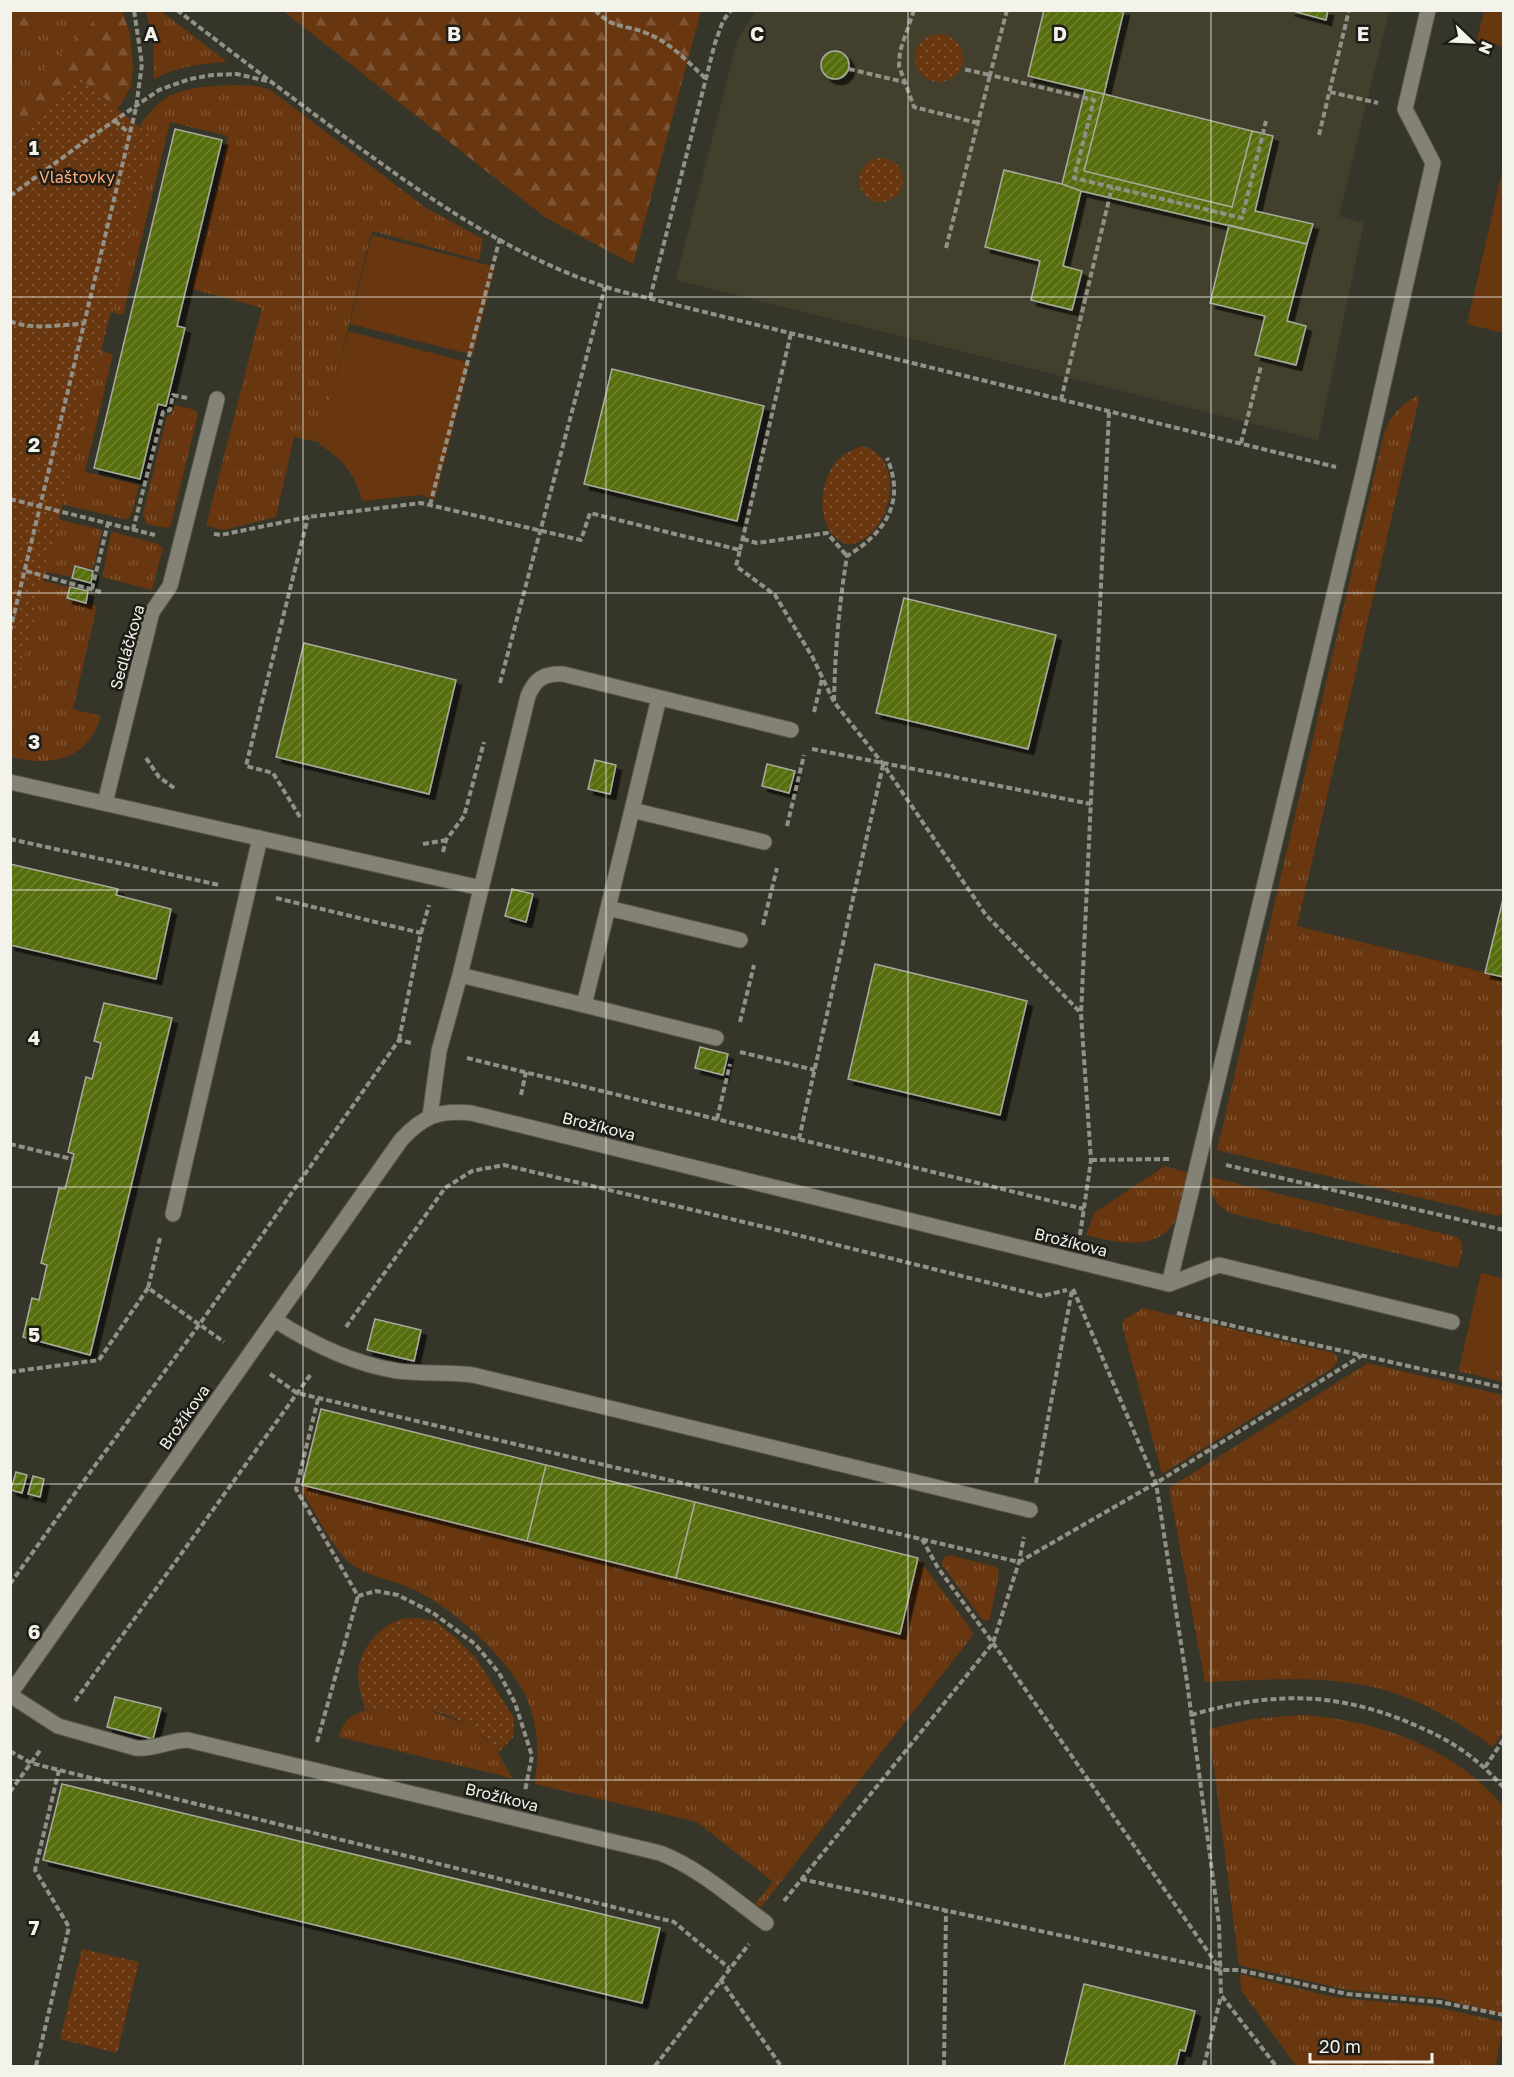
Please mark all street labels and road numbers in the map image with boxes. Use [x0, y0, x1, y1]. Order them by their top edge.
street label: Sedláčkova [105, 602, 149, 692]
street label: Brožíkova [560, 1107, 638, 1145]
street label: Brožíkova [1032, 1223, 1110, 1261]
street label: Brožíkova [154, 1381, 214, 1453]
street label: Brožíkova [463, 1778, 541, 1816]

